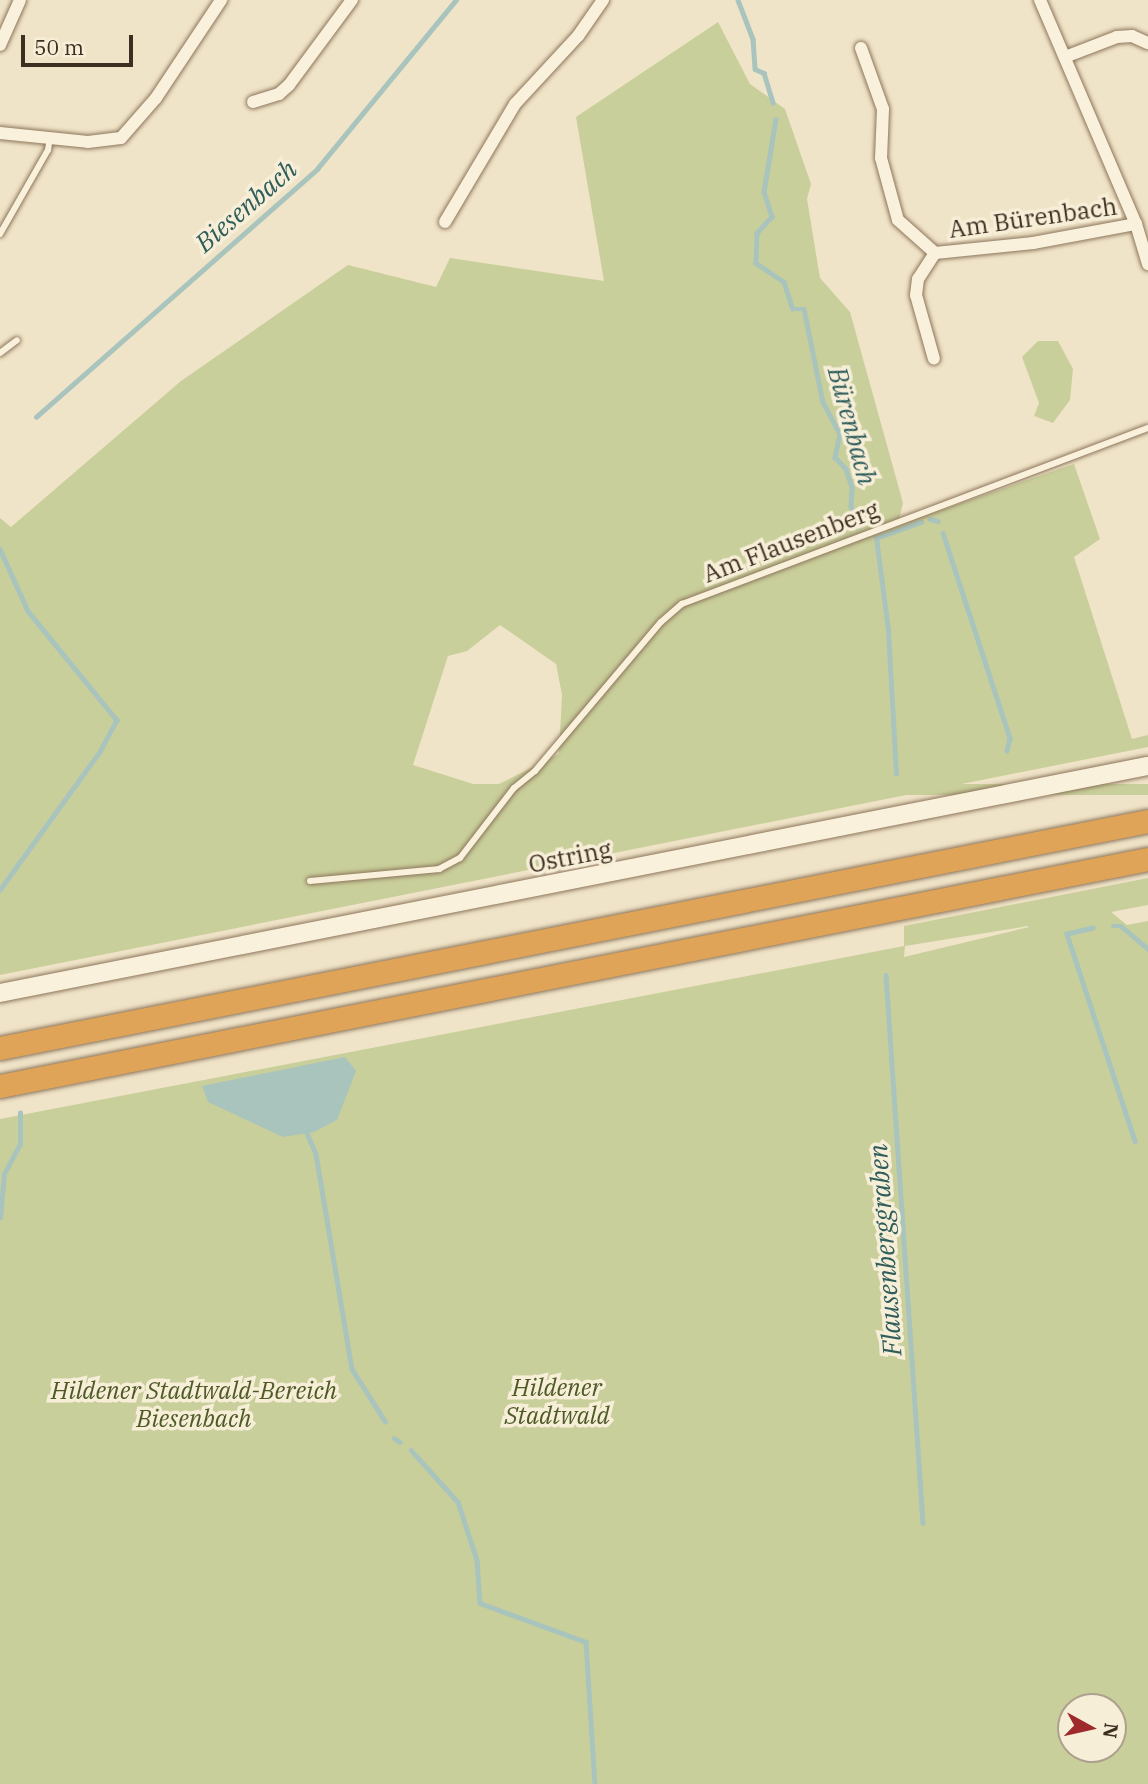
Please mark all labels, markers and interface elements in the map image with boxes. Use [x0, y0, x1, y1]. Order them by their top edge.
scale bar [24, 21, 136, 65]
text: 50 m [34, 33, 84, 61]
water label: Biesenbach [189, 153, 303, 259]
street label: Am Bürenbach [947, 192, 1119, 244]
water label: Bürenbach [821, 364, 883, 488]
street label: Am Flausenberg [699, 495, 883, 589]
street label: Ostring [526, 835, 614, 879]
water label: Flausenberggraben [862, 1143, 908, 1357]
park label: Hildener Stadtwald [504, 1374, 610, 1430]
park label: Hildener Stadtwald-Bereich Biesenbach [51, 1377, 337, 1433]
north arrow [1057, 1693, 1127, 1763]
text: N [1098, 1722, 1124, 1740]

